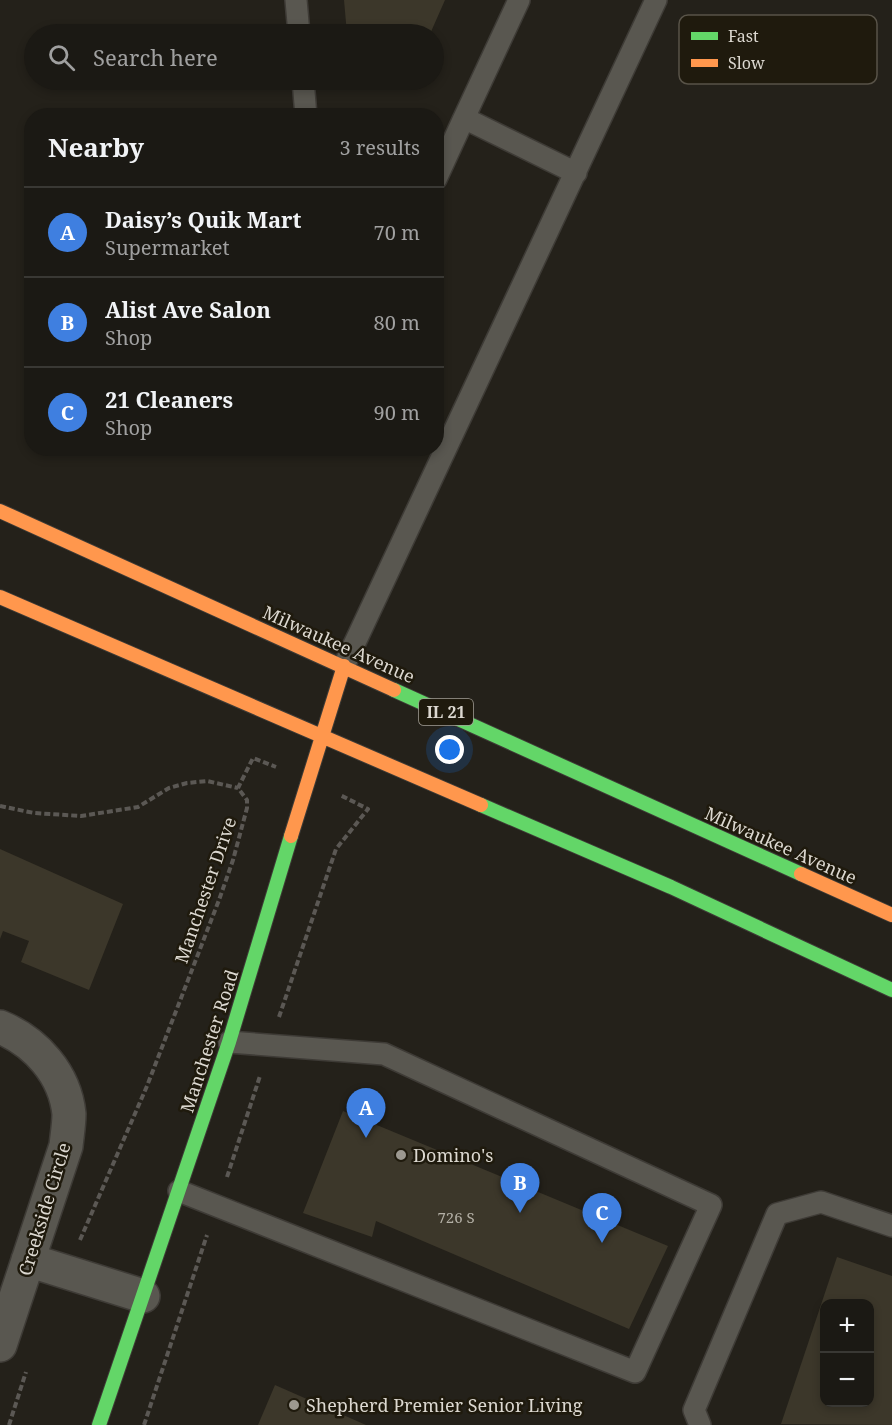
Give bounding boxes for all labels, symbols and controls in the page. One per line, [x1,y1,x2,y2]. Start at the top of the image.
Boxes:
legend [679,15,877,84]
search box [24,24,444,90]
text: Fast [728,25,759,47]
icon: search [45,41,78,74]
text: Search here [93,42,218,72]
text: Slow [728,52,765,74]
text: Nearby [48,129,144,165]
text: 3 results [340,134,420,161]
text: Daisy’s Quik Mart [105,204,302,234]
text: A [60,219,75,246]
text: 70 m [374,219,420,246]
text: Supermarket [105,234,230,261]
text: Alist Ave Salon [105,294,271,324]
text: B [61,309,74,336]
text: 80 m [374,309,420,336]
text: Shop [105,324,152,351]
text: 21 Cleaners [105,384,233,414]
text: C [61,399,74,426]
text: 90 m [374,399,420,426]
text: Shop [105,414,152,441]
street label: Milwaukee Avenue [259,600,419,688]
road number: IL 21 [419,699,473,725]
your location [435,735,464,764]
street label: Milwaukee Avenue [701,801,861,889]
street label: Manchester Drive [169,814,241,966]
street label: Manchester Road [175,966,243,1116]
pin: A [346,1088,386,1138]
street label: Creekside Circle [12,1140,76,1278]
place label: Domino's [413,1143,493,1167]
marker: Domino's [394,1148,408,1162]
pin: B [500,1164,540,1213]
pin: C [582,1194,622,1243]
house number: 726 S [437,1207,475,1227]
map controls [820,1299,874,1407]
button: + [820,1299,874,1353]
button: − [820,1353,874,1407]
place label: Shepherd Premier Senior Living [306,1393,583,1417]
marker: Shepherd Premier Senior Living [287,1398,301,1412]

